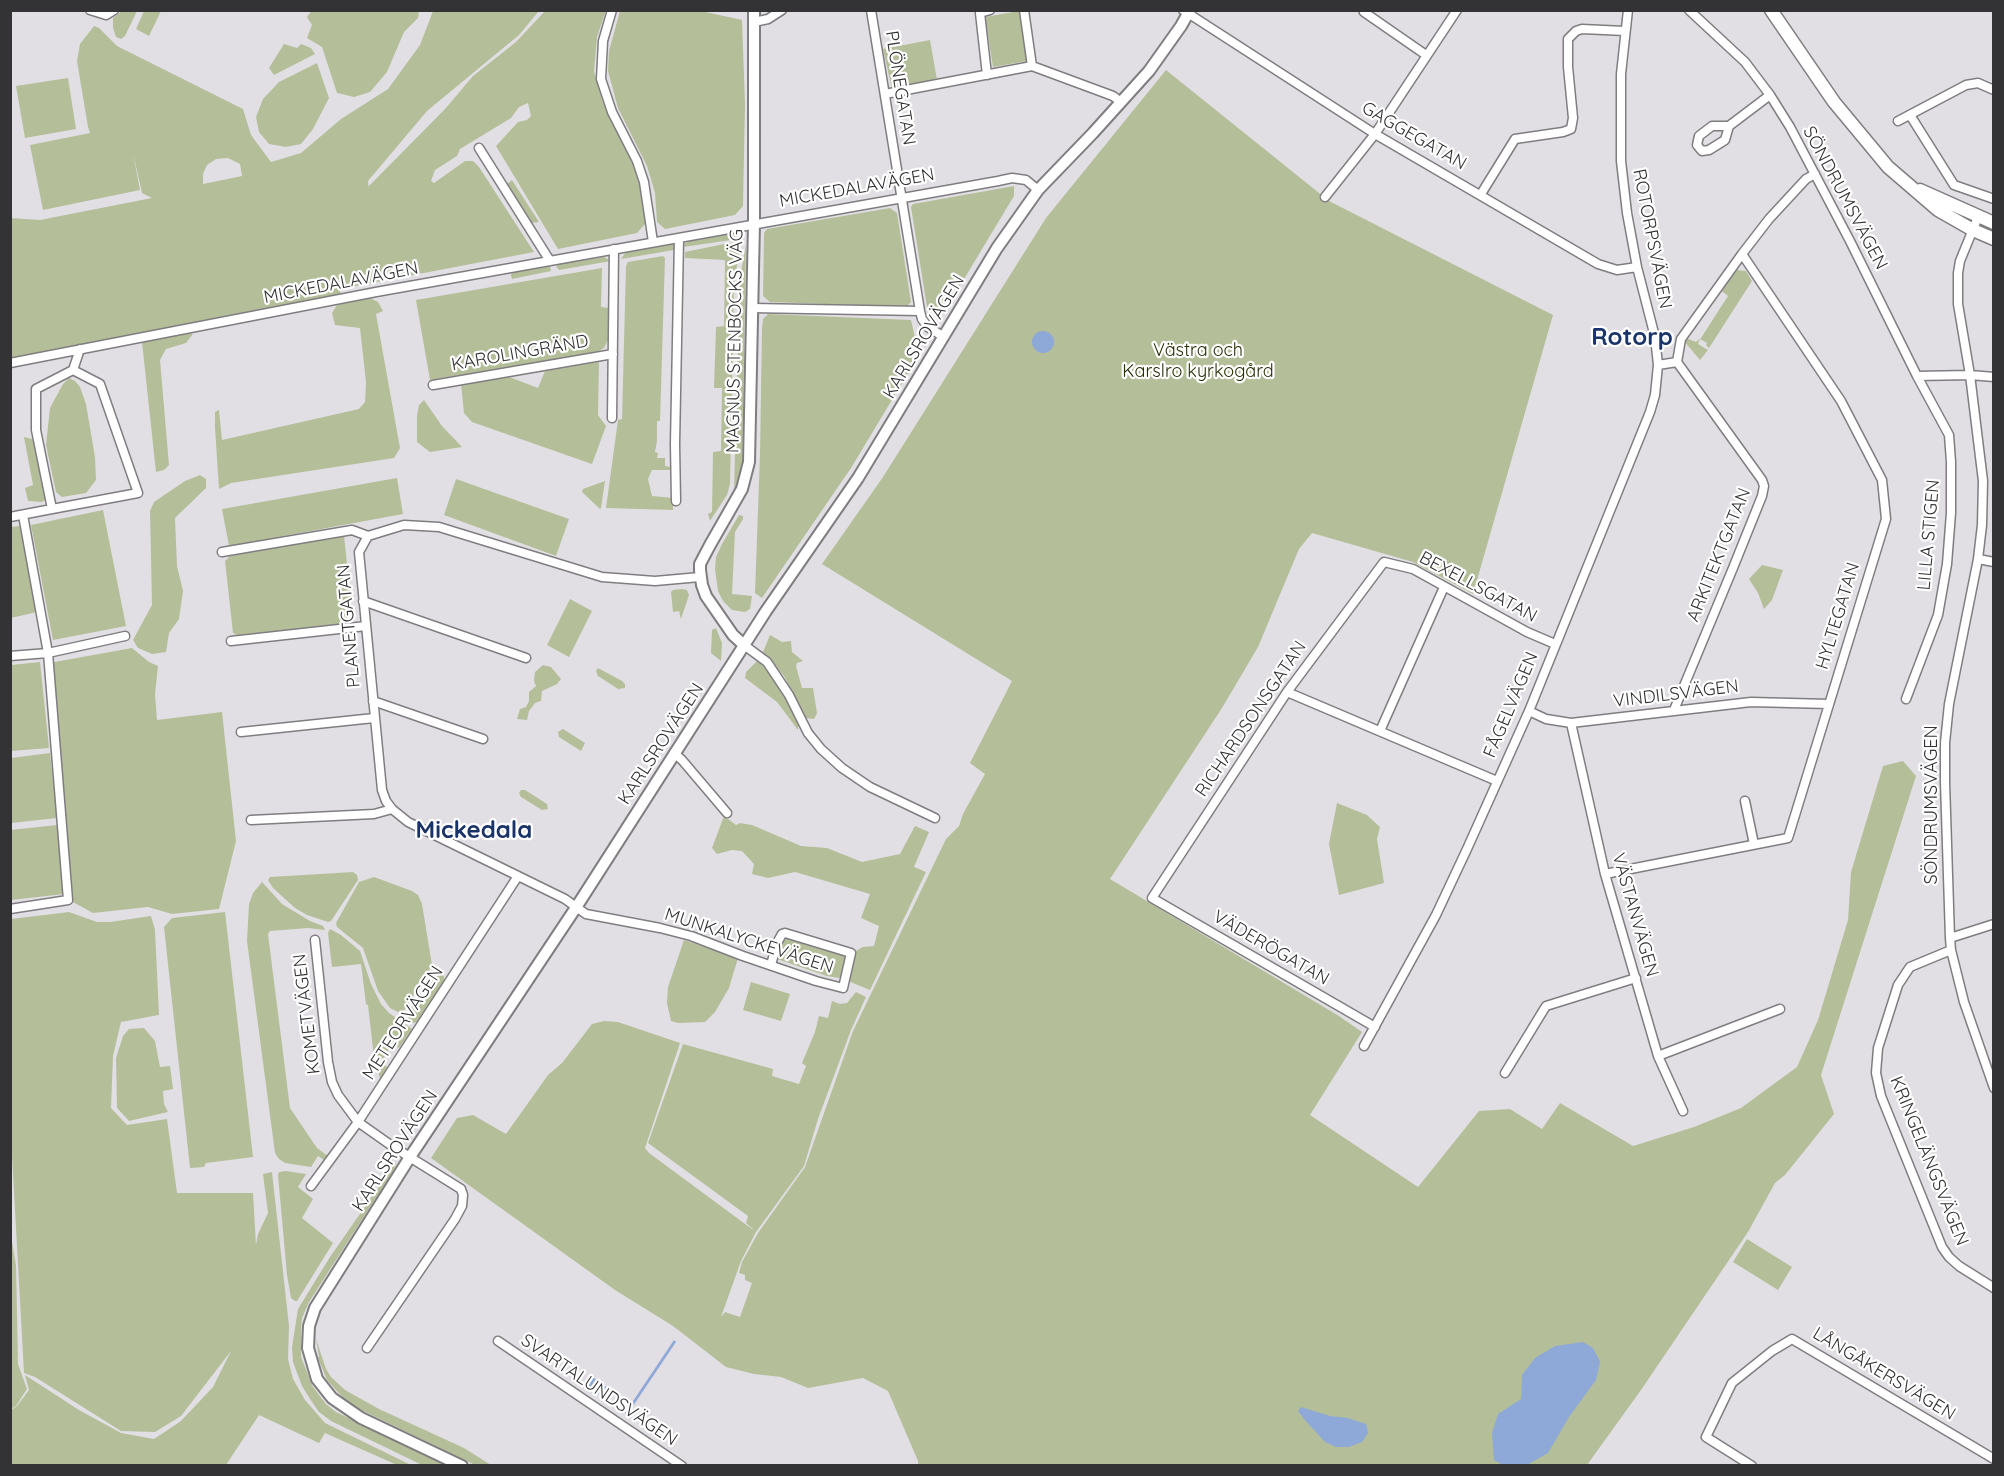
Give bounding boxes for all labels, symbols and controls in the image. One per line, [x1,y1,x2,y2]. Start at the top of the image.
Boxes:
street label: PLÖNEGATAN [880,29,920,147]
street label: GAGGEGATAN [1358,97,1470,175]
street label: SÖNDRUMSVÄGEN [1798,123,1892,273]
street label: MICKEDALAVÄGEN [778,164,936,212]
street label: ROTORPSVÄGEN [1628,167,1676,311]
street label: MAGNUS STENBOCKS VÄG [722,229,748,453]
street label: MICKEDALAVÄGEN [262,257,420,309]
street label: KARLSROVÄGEN [879,271,969,403]
district label: Rotorp [1591,324,1673,352]
street label: KAROLINGRÄND [450,330,590,376]
park label: Västra och Karslro kyrkogård [1122,340,1274,382]
street label: LILLA STIGEN [1913,479,1945,591]
street label: ARKITEKTGATAN [1682,485,1756,625]
street label: BEXELLSGATAN [1415,547,1541,627]
street label: HYLTEGATAN [1812,560,1864,672]
street label: PLANETGATAN [333,563,365,689]
street label: RICHARDSONSGATAN [1191,637,1311,801]
street label: FÅGELVÄGEN [1479,649,1543,761]
street label: VINDILSVÄGEN [1612,676,1740,712]
street label: KARLSROVÄGEN [614,679,708,809]
street label: SÖNDRUMSVÄGEN [1921,725,1943,885]
district label: Mickedala [416,817,532,845]
street label: VÄSTANVÄGEN [1607,851,1663,979]
street label: MUNKALYCKEVÄGEN [662,903,836,979]
street label: VÄDERÖGATAN [1209,906,1333,990]
street label: KOMETVÄGEN [289,953,325,1075]
street label: METEORVÄGEN [358,962,448,1084]
street label: KRINGELÄNGSVÄGEN [1885,1073,1973,1249]
street label: KARLSROVÄGEN [348,1086,442,1216]
street label: LÅNGÅKERSVÄGEN [1809,1323,1959,1425]
street label: SVARTALUNDSVÄGEN [517,1330,681,1450]

